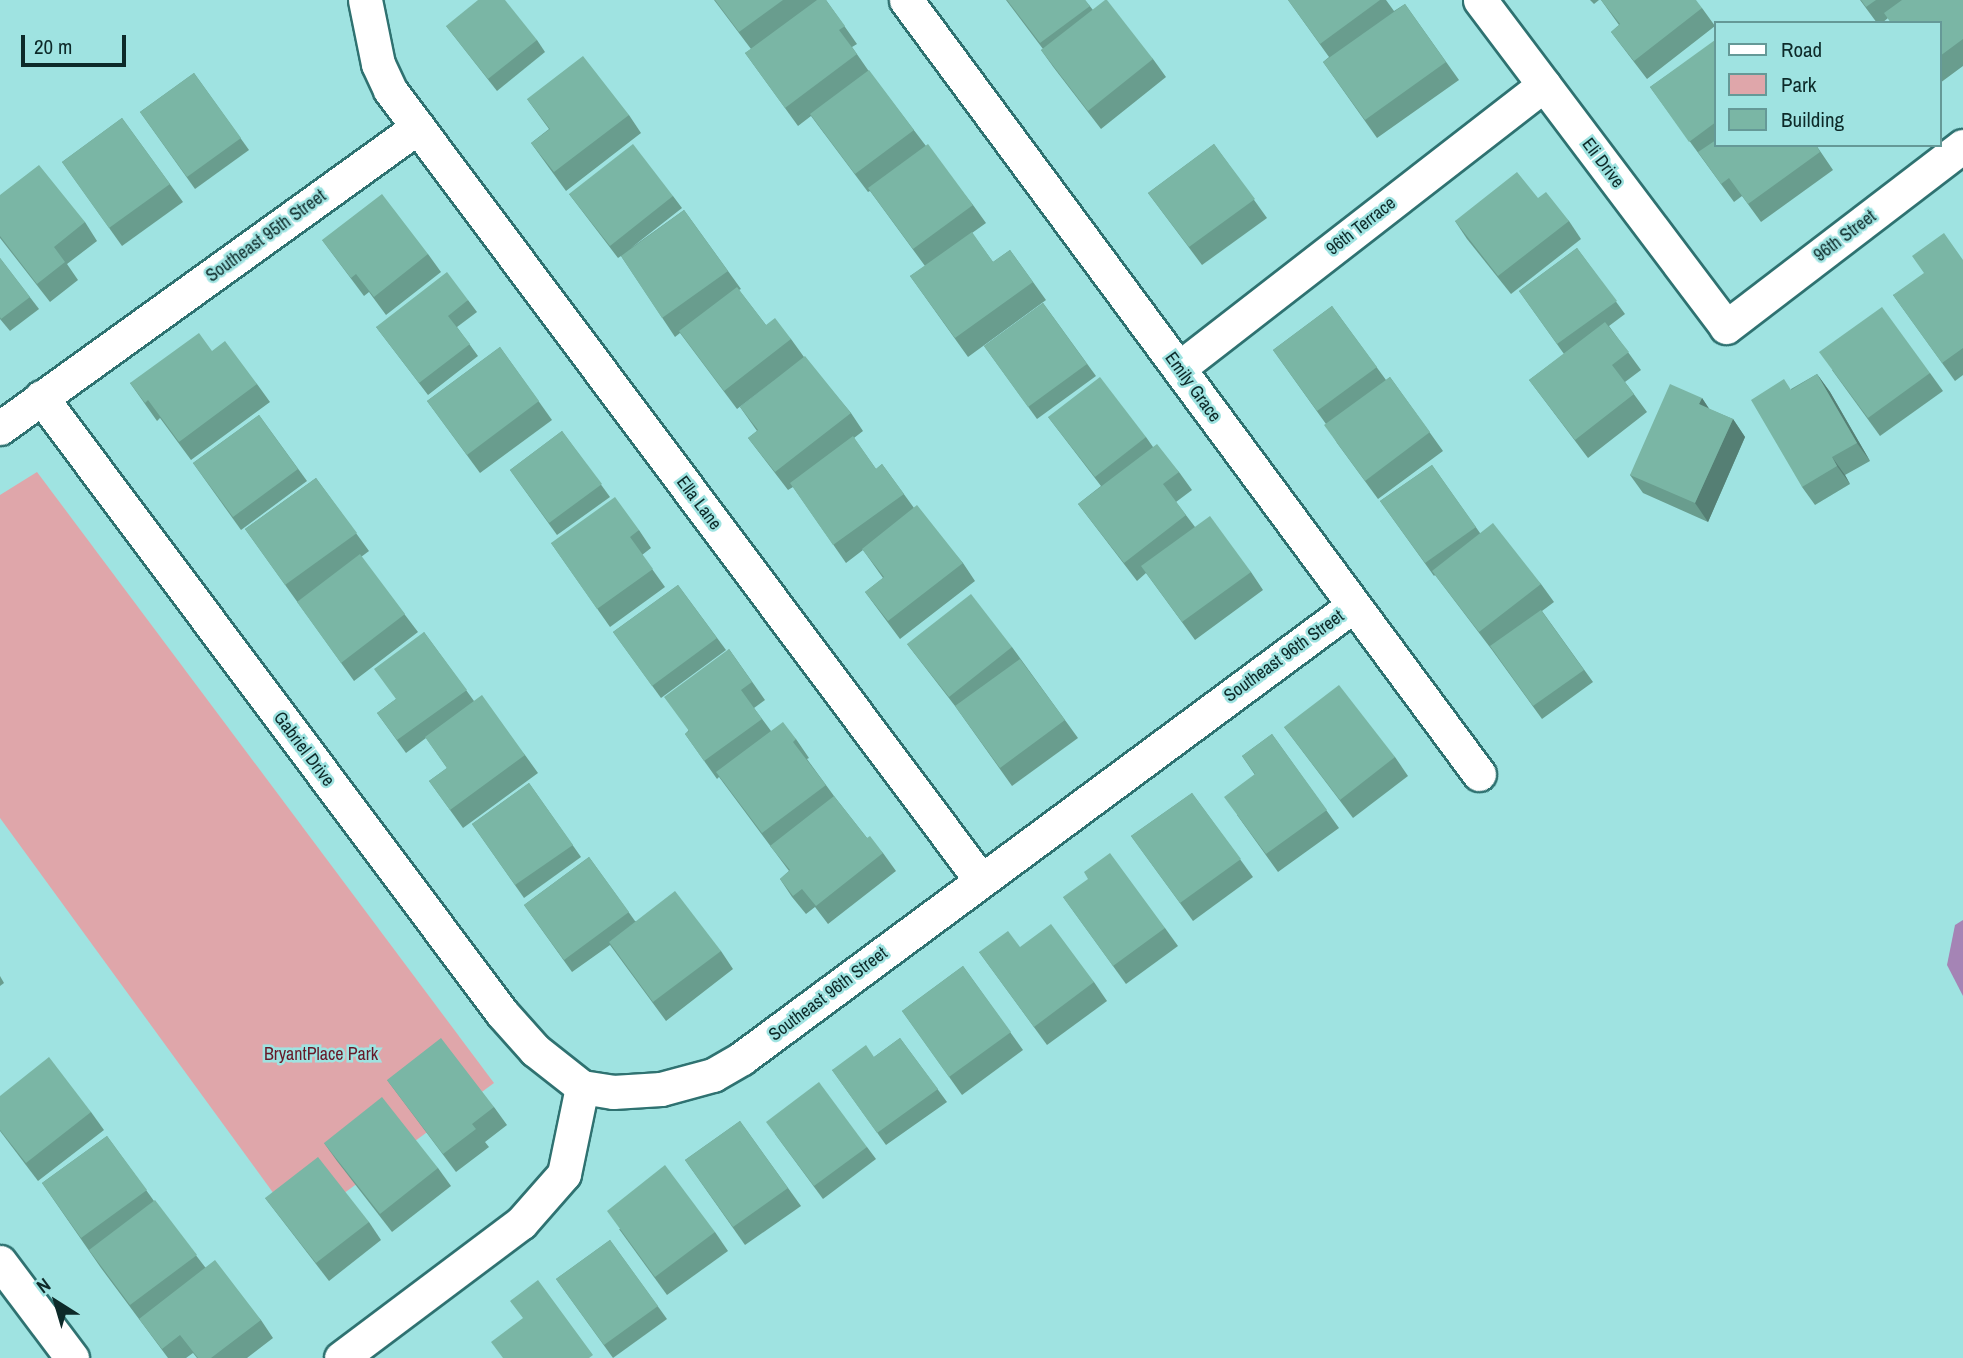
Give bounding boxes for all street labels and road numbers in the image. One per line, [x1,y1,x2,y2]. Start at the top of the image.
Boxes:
street label: Eli Drive [1577,134,1629,192]
street label: Southeast 95th Street [202,185,330,287]
street label: 96th Terrace [1322,192,1400,260]
street label: 96th Street [1810,206,1880,266]
street label: Emily Grace [1160,348,1226,426]
street label: Ella Lane [672,472,726,534]
street label: Southeast 96th Street [1220,605,1348,707]
street label: Gabriel Drive [269,707,339,791]
street label: Southeast 96th Street [764,942,892,1046]

